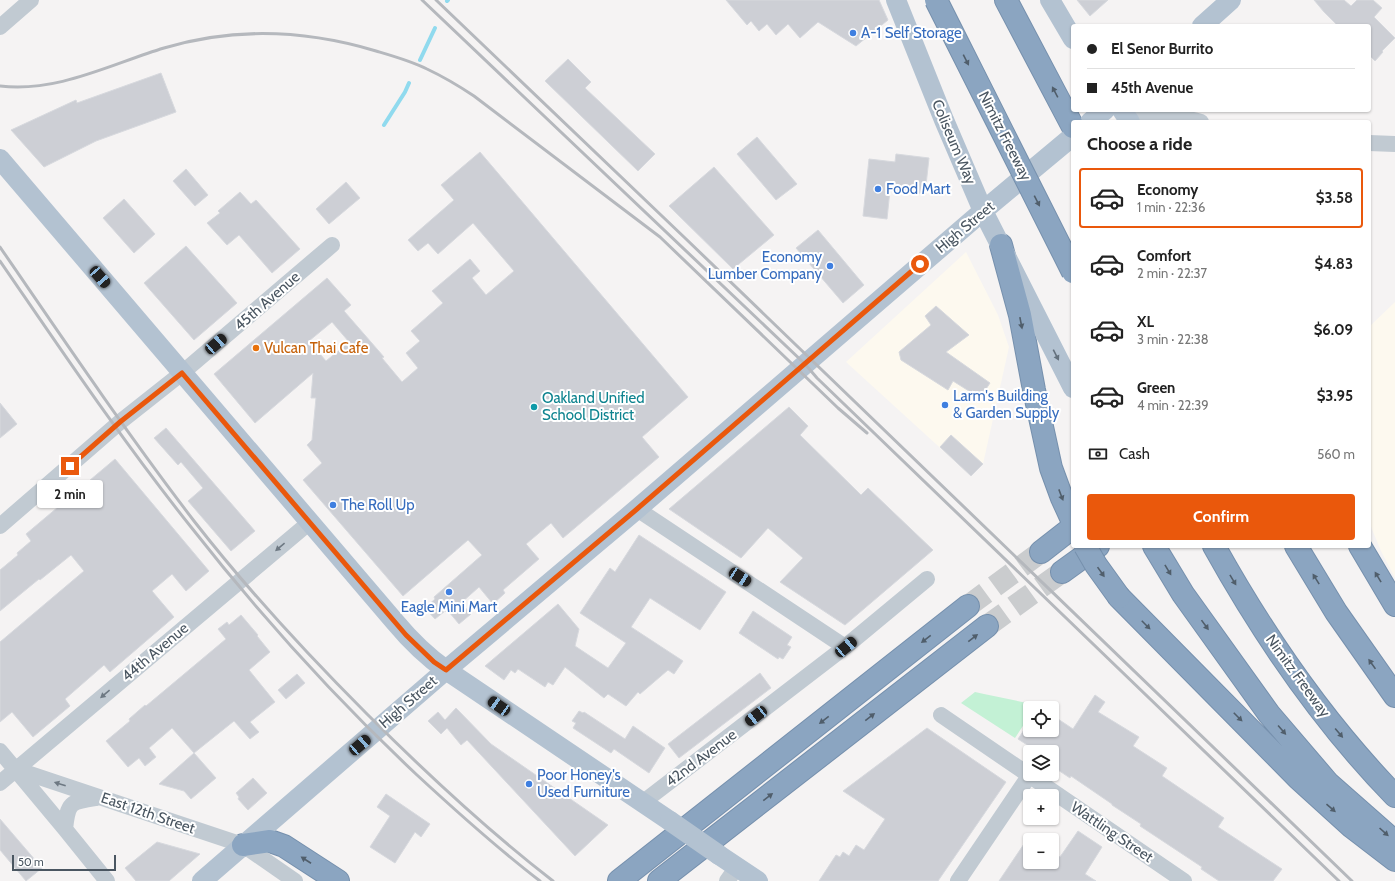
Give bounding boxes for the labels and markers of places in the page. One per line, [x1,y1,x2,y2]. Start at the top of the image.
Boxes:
place label: A-1 Self Storage [861,24,962,42]
marker: A-1 Self Storage [848,28,858,38]
place label: Food Mart [886,180,950,198]
marker: Food Mart [873,184,883,194]
place label: Economy Lumber Company [708,248,822,283]
marker: Economy Lumber Company [825,261,835,271]
place label: Vulcan Thai Cafe [264,339,369,357]
marker: Vulcan Thai Cafe [251,343,261,353]
place label: Larm's Building & Garden Supply [953,387,1060,422]
place label: Oakland Unified School District [542,389,645,424]
marker: Larm's Building & Garden Supply [940,400,950,410]
marker: Oakland Unified School District [529,402,539,412]
place label: The Roll Up [341,496,415,514]
marker: The Roll Up [328,500,338,510]
marker: Eagle Mini Mart [444,587,454,597]
place label: Eagle Mini Mart [401,598,497,616]
place label: Poor Honey's Used Furniture [537,766,630,801]
marker: Poor Honey's Used Furniture [524,779,534,789]

